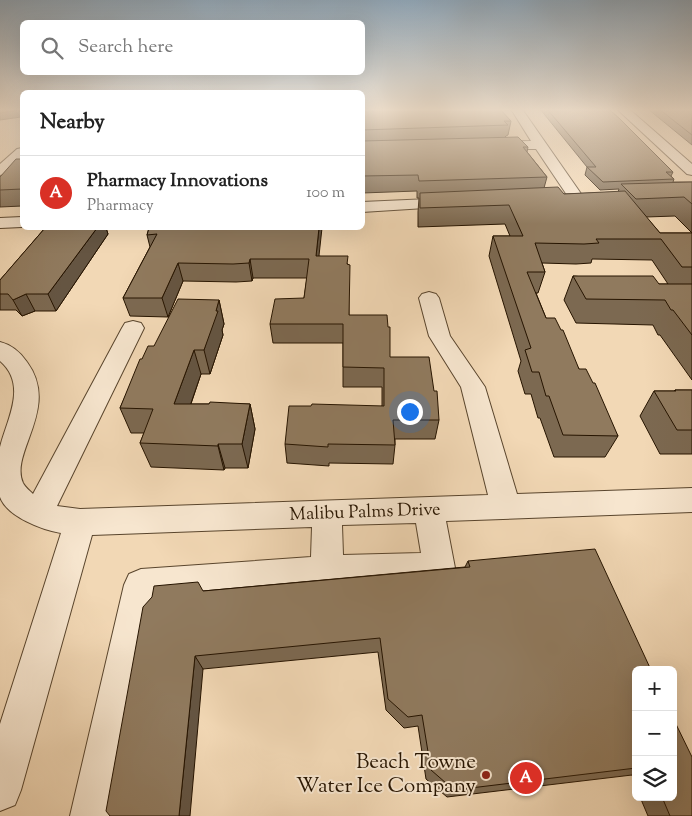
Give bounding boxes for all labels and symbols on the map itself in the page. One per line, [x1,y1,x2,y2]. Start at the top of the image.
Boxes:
your location [397,399,423,425]
street label: Malibu Palms Drive [289,497,441,529]
place label: Beach Towne Water Ice Company [296,748,477,802]
pin: A [510,759,542,797]
marker: Beach Towne Water Ice Company [480,769,492,781]

